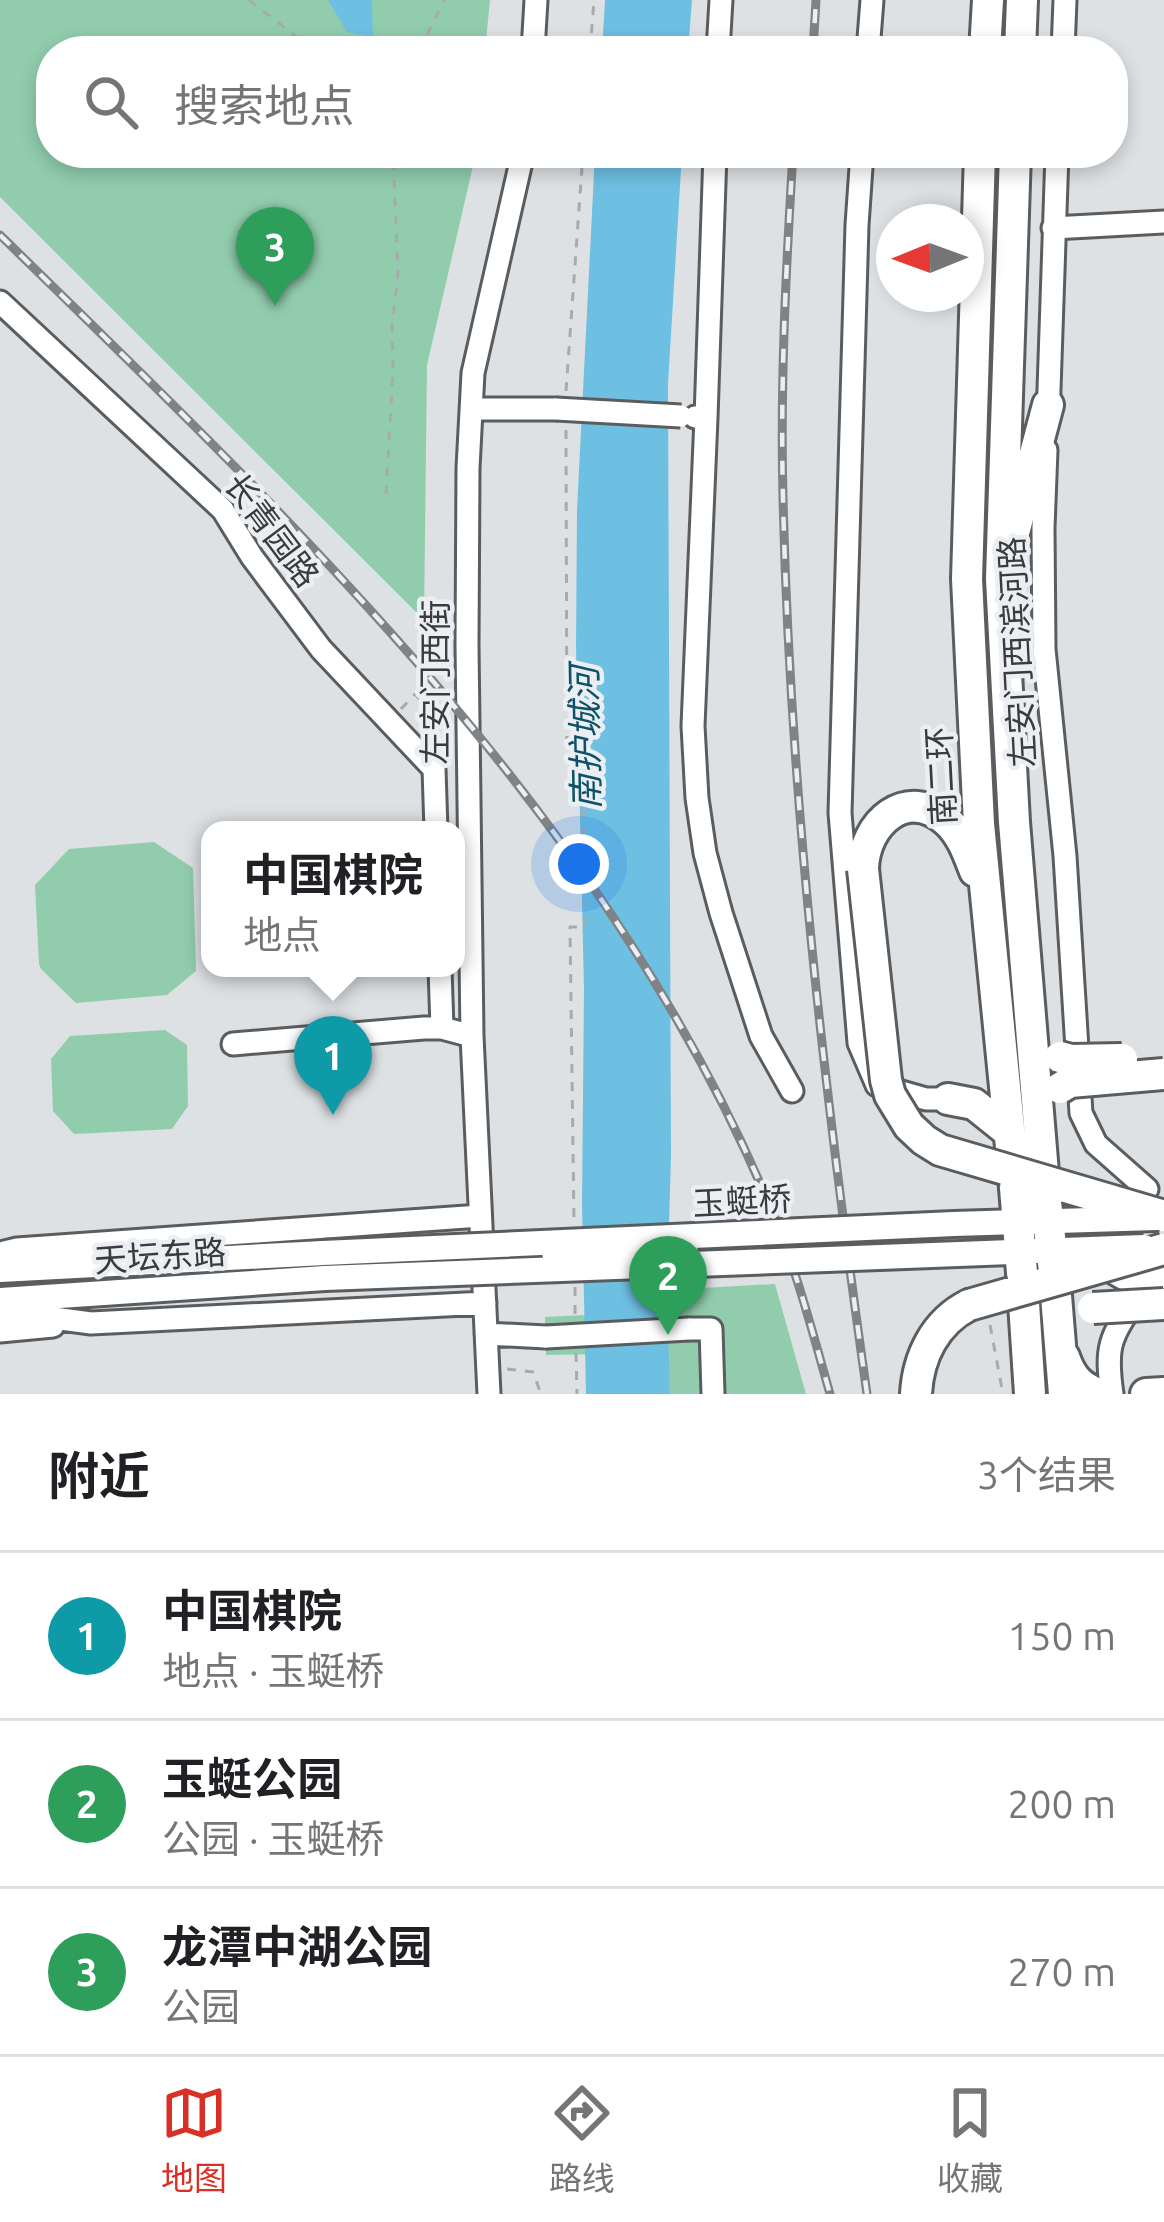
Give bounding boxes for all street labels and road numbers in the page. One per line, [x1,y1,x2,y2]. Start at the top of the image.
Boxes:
street label: 长青园路 [218,466,327,594]
street label: 左安门西滨河路 [992,536,1041,768]
street label: 左安门西街 [416,600,453,765]
street label: 南二环 [919,726,962,826]
street label: 玉蜓桥 [692,1179,792,1222]
street label: 天坛东路 [93,1232,227,1279]

